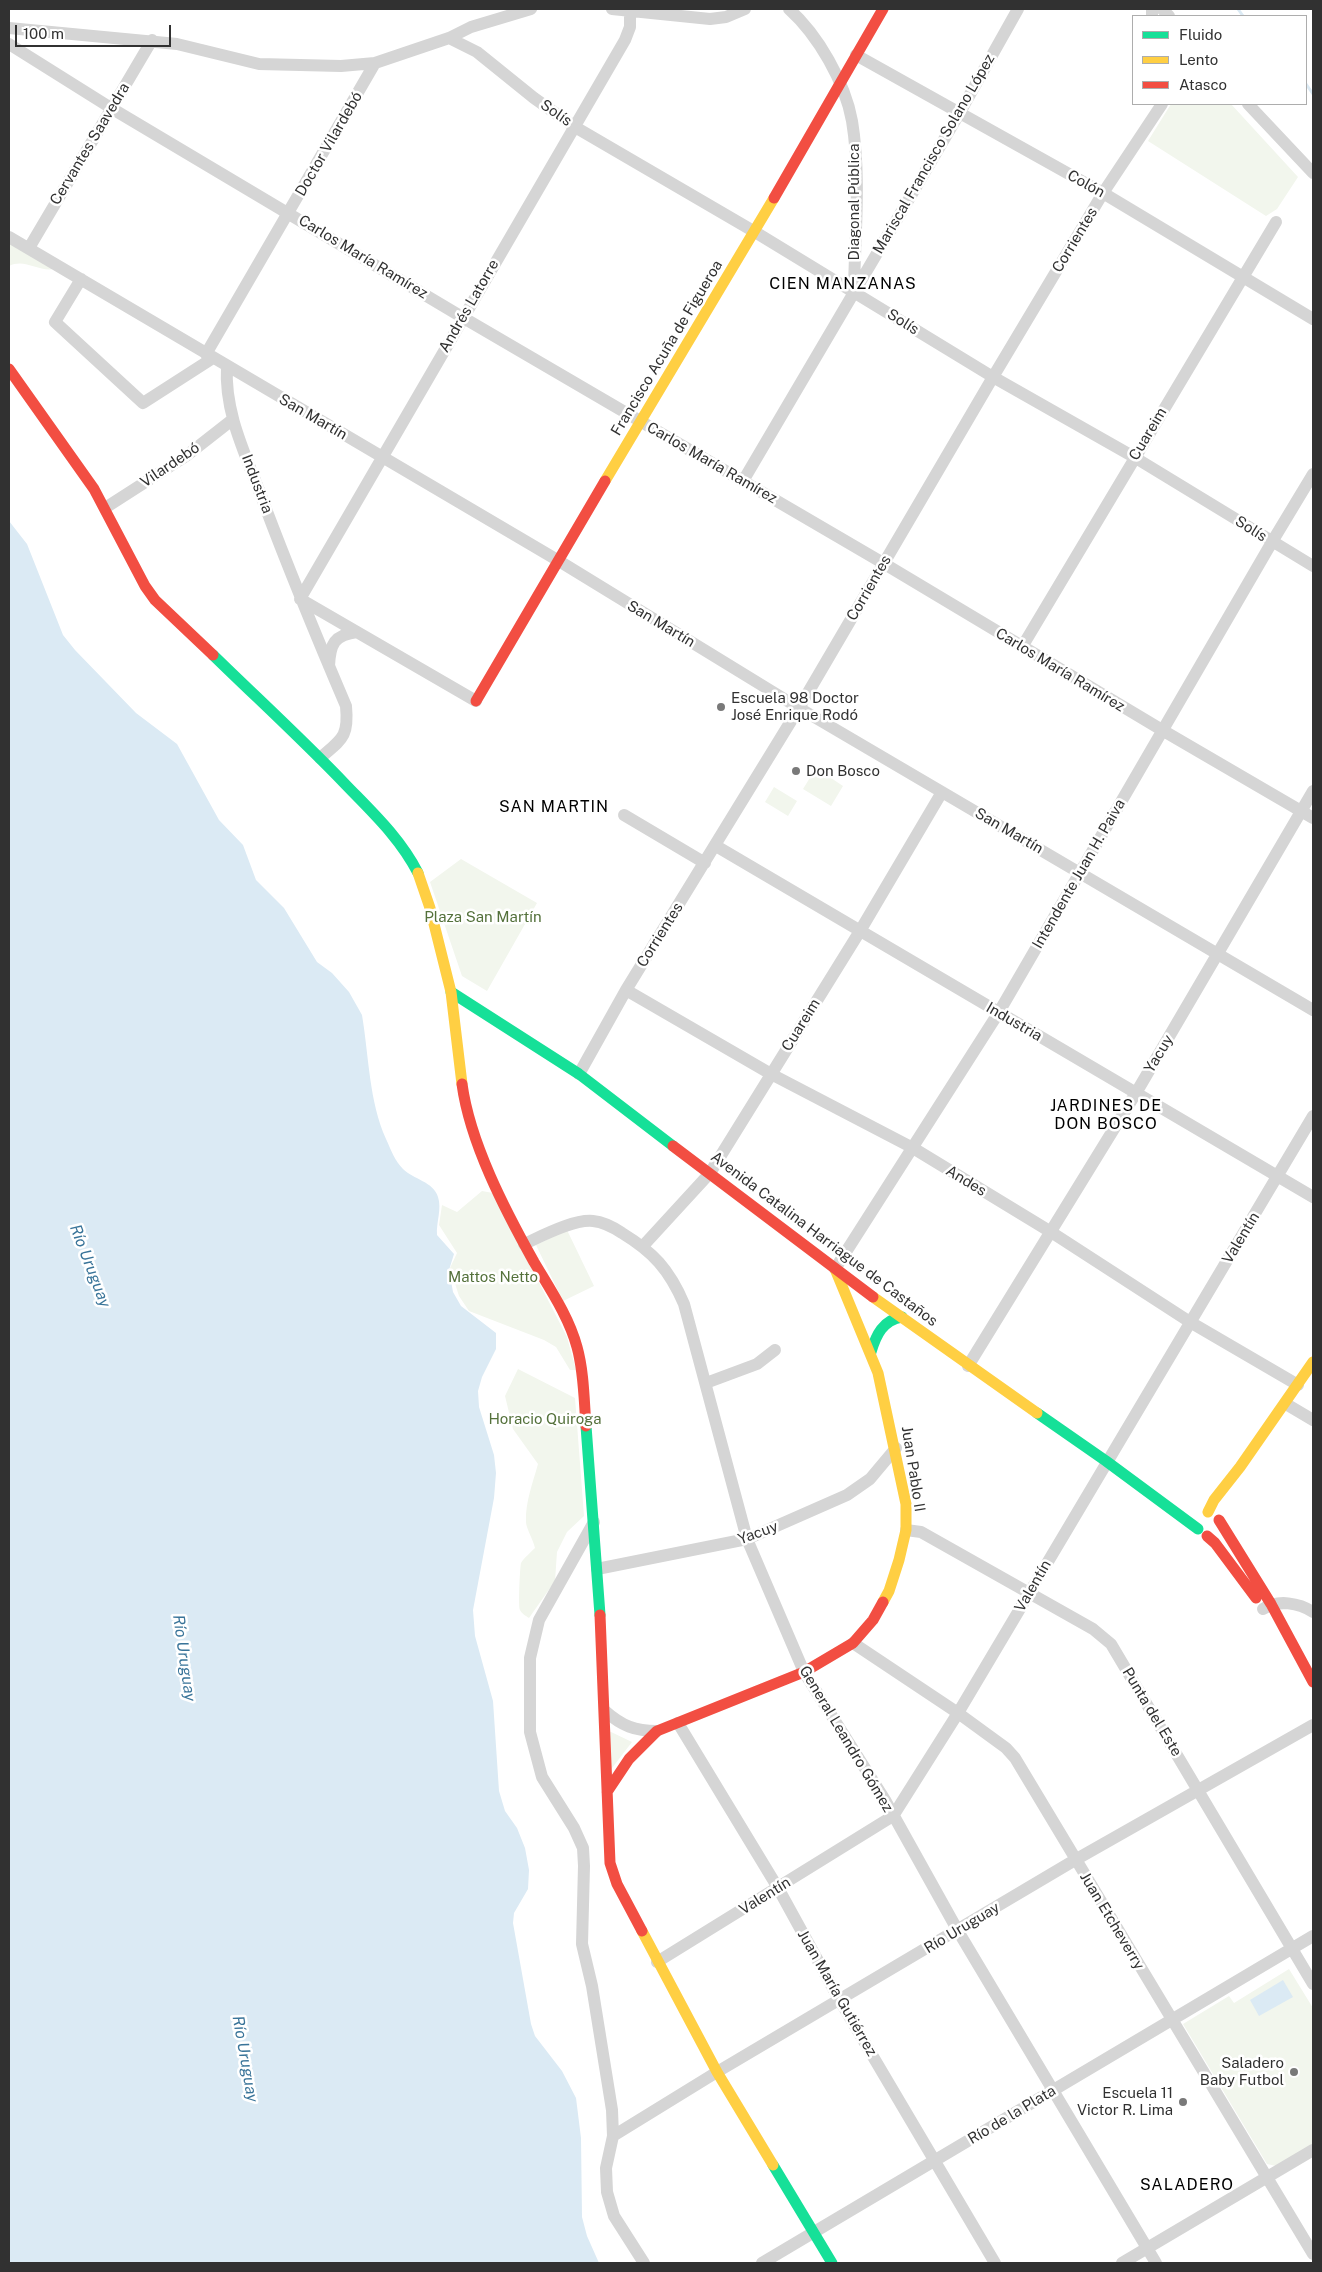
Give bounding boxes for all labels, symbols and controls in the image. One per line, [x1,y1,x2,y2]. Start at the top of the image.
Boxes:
scale bar [18,15,174,47]
legend [1132,15,1307,105]
text: 100 m [23,25,64,42]
text: Fluido [1179,26,1222,43]
street label: Mariscal Francisco Solano López [869,51,999,257]
text: Lento [1179,51,1218,68]
text: Atasco [1179,76,1227,93]
street label: Cervantes Saavedra [46,80,134,208]
street label: Doctor Vilardebó [292,89,366,199]
street label: Solís [537,96,575,130]
street label: Diagonal Pública [845,144,863,260]
street label: Colón [1064,166,1108,202]
street label: Corrientes [1049,204,1101,276]
street label: Carlos María Ramírez [295,211,431,303]
street label: Andrés Latorre [435,256,503,356]
street label: Francisco Acuña de Figueroa [607,257,727,439]
district label: CIEN MANZANAS [768,274,918,294]
street label: Solís [884,305,922,339]
street label: San Martín [276,390,350,444]
street label: Cuareim [1125,404,1171,464]
street label: Carlos María Ramírez [644,418,780,508]
street label: Vilardebó [137,439,203,491]
street label: Industria [238,452,276,516]
street label: Solís [1232,512,1270,546]
street label: Corrientes [843,552,895,624]
street label: San Martín [624,597,698,651]
street label: Carlos María Ramírez [992,624,1128,716]
place label: Escuela 98 Doctor José Enrique Rodó [731,689,859,724]
marker: Escuela 98 Doctor José Enrique Rodó [715,701,727,713]
place label: Don Bosco [806,762,880,780]
marker: Don Bosco [790,765,802,777]
street label: Intendente Juan H. Paiva [1029,796,1129,952]
district label: SAN MARTIN [498,797,610,817]
street label: San Martín [972,804,1046,858]
street label: Corrientes [633,899,687,971]
park label: Plaza San Martín [424,908,542,926]
street label: Cuareim [778,995,824,1055]
street label: Industria [983,999,1045,1045]
street label: Yacuy [1141,1032,1177,1076]
district label: JARDINES DE DON BOSCO [1049,1096,1163,1134]
street label: Avenida Catalina Harriague de Castaños [707,1148,941,1330]
street label: Andes [942,1162,990,1200]
street label: Valentín [1219,1209,1263,1267]
water label: Río Uruguay [65,1222,115,1310]
park label: Mattos Netto [448,1268,538,1286]
park label: Horacio Quiroga [488,1410,602,1428]
street label: Juan Pablo II [897,1425,929,1513]
street label: Yacuy [736,1517,780,1549]
street label: Valentín [1011,1557,1055,1615]
water label: Río Uruguay [168,1613,200,1703]
street label: General Leandro Gómez [795,1663,897,1815]
street label: Punta del Este [1118,1664,1186,1760]
street label: Juan Etcheverry [1076,1869,1148,1973]
street label: Valentín [736,1873,794,1919]
street label: Río Uruguay [921,1898,1003,1958]
street label: Juan María Gutiérrez [793,1927,881,2059]
water label: Río Uruguay [228,2014,262,2104]
place label: Saladero Baby Futbol [1200,2054,1284,2089]
marker: Saladero Baby Futbol [1288,2066,1300,2078]
street label: Río de la Plata [965,2082,1059,2148]
place label: Escuela 11 Victor R. Lima [1077,2084,1173,2119]
marker: Escuela 11 Victor R. Lima [1177,2096,1189,2108]
district label: SALADERO [1139,2175,1235,2195]

